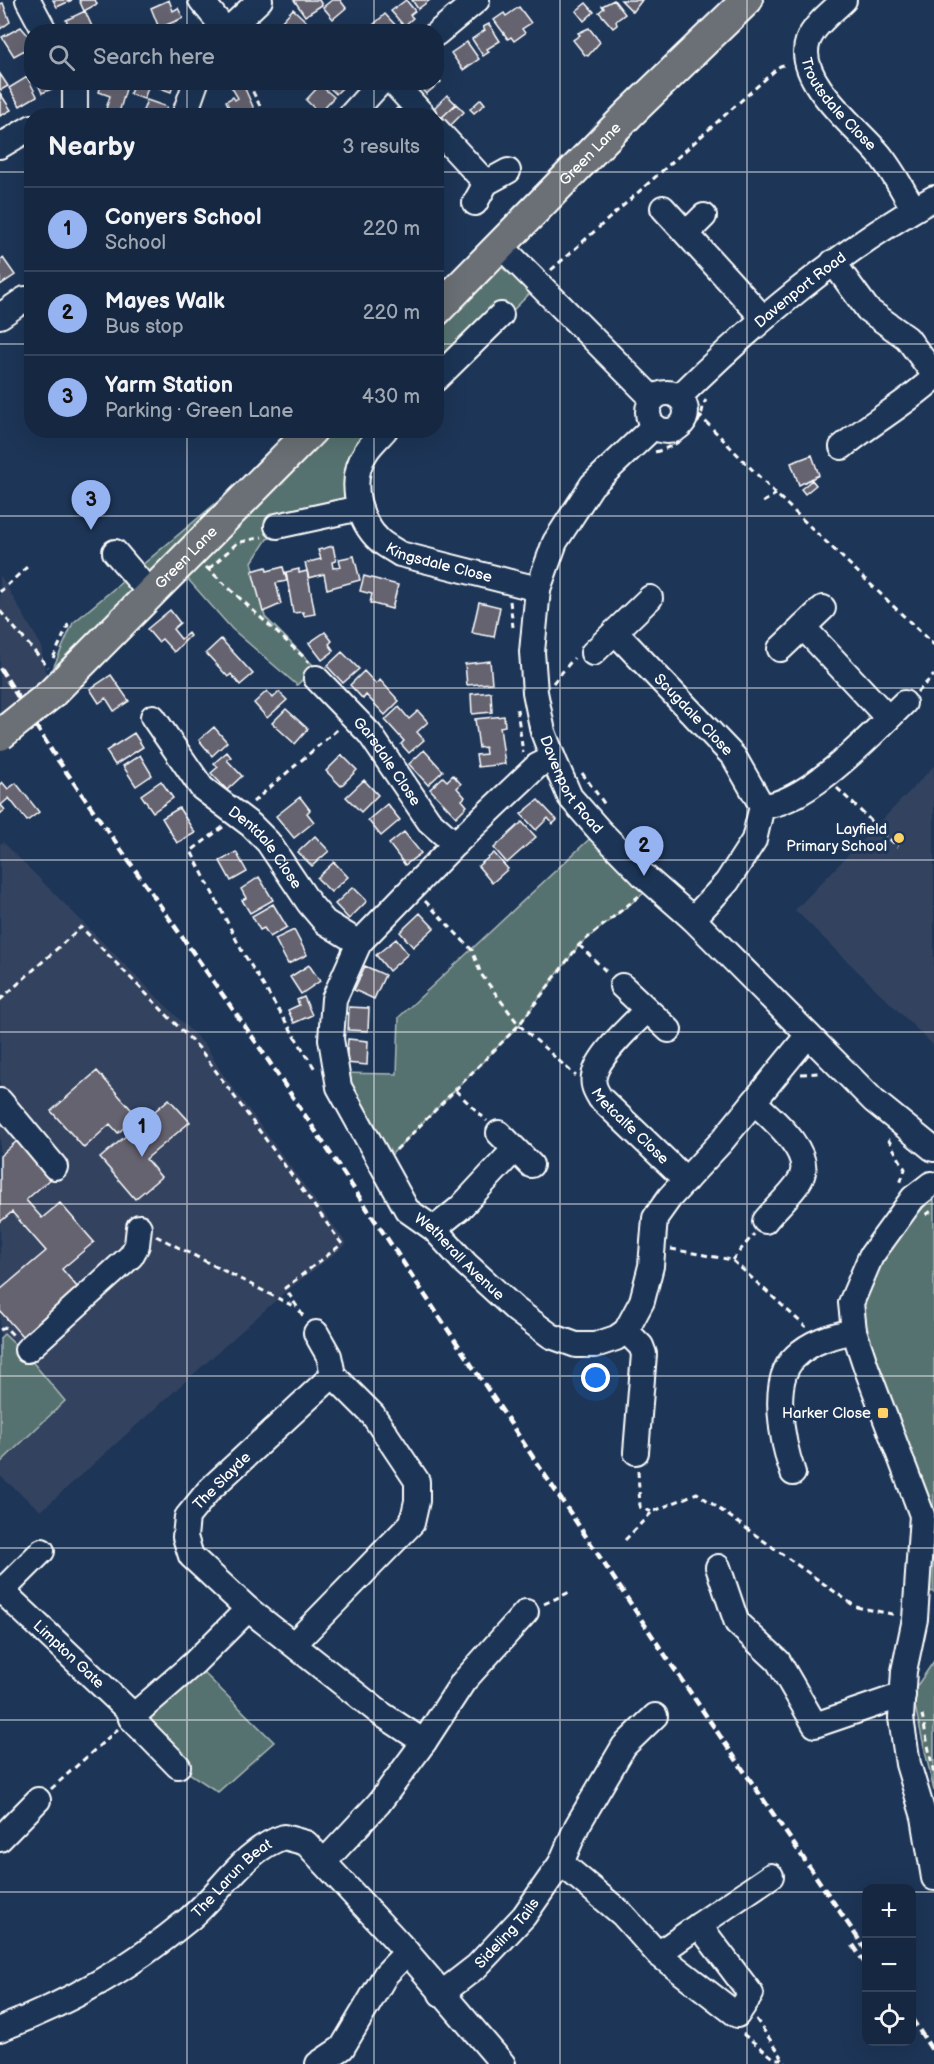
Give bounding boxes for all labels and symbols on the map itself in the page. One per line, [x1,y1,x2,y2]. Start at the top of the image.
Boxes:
street label: Troutsdale Close [797,56,881,155]
street label: Green Lane [555,118,625,189]
street label: Davenport Road [751,248,850,332]
pin: 3 [72,480,110,530]
street label: Green Lane [151,522,221,593]
street label: Kingsdale Close [382,538,494,587]
street label: Scugdale Close [650,670,737,760]
street label: Garsdale Close [349,713,425,809]
street label: Davenport Road [536,733,607,838]
street label: Dentdale Close [225,802,306,893]
place label: Layfield Primary School [786,820,887,856]
pin: 2 [624,826,664,876]
marker: Layfield Primary School [892,831,906,845]
street label: Metcalfe Close [587,1085,673,1168]
pin: 1 [122,1108,162,1157]
street label: Wetherall Avenue [411,1209,509,1304]
your location [581,1363,610,1392]
place label: Harker Close [782,1404,871,1423]
marker: Harker Close [876,1406,890,1420]
street label: The Slayde [189,1448,255,1514]
street label: Limpton Gate [29,1616,109,1692]
street label: The Larun Beat [188,1834,275,1922]
street label: Sideling Tails [470,1894,543,1972]

